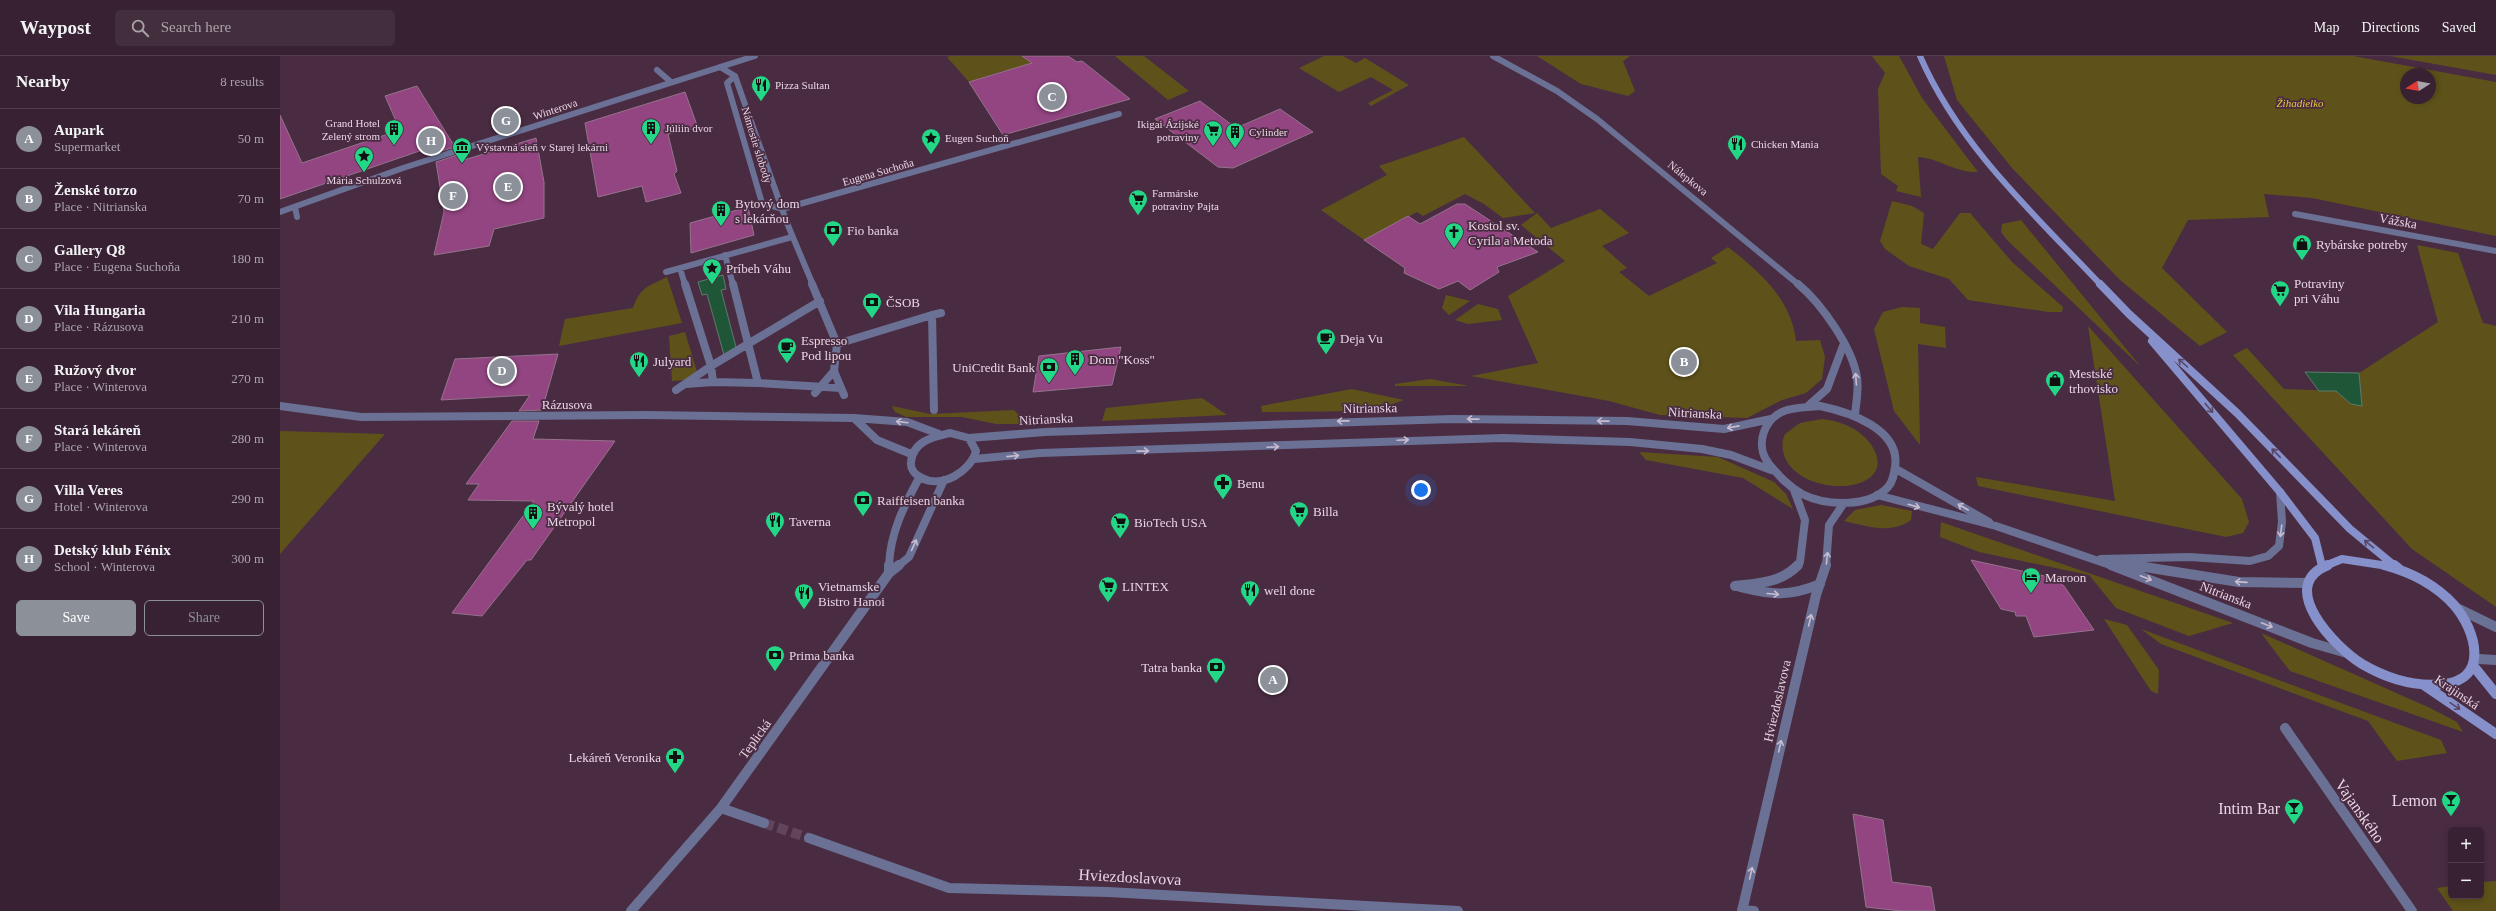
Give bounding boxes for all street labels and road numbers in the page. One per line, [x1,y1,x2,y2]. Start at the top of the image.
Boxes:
street label: Winterova [531,96,579,122]
street label: Námestie slobody [740,105,774,185]
street label: Eugena Suchoňa [841,156,915,188]
street label: Nálepkova [1666,158,1710,198]
street label: Vážska [2378,210,2418,232]
street label: Rázusova [542,397,592,412]
street label: Nitrianska [1343,400,1397,416]
street label: Nitrianska [1668,404,1723,422]
street label: Nitrianska [1019,410,1074,428]
street label: Nitrianska [2198,578,2254,612]
street label: Hviezdoslavova [1760,658,1794,743]
street label: Krajinská [2432,672,2482,712]
street label: Teplická [736,716,774,761]
street label: Vajanského [2331,776,2388,847]
street label: Hviezdoslavova [1078,866,1182,888]

